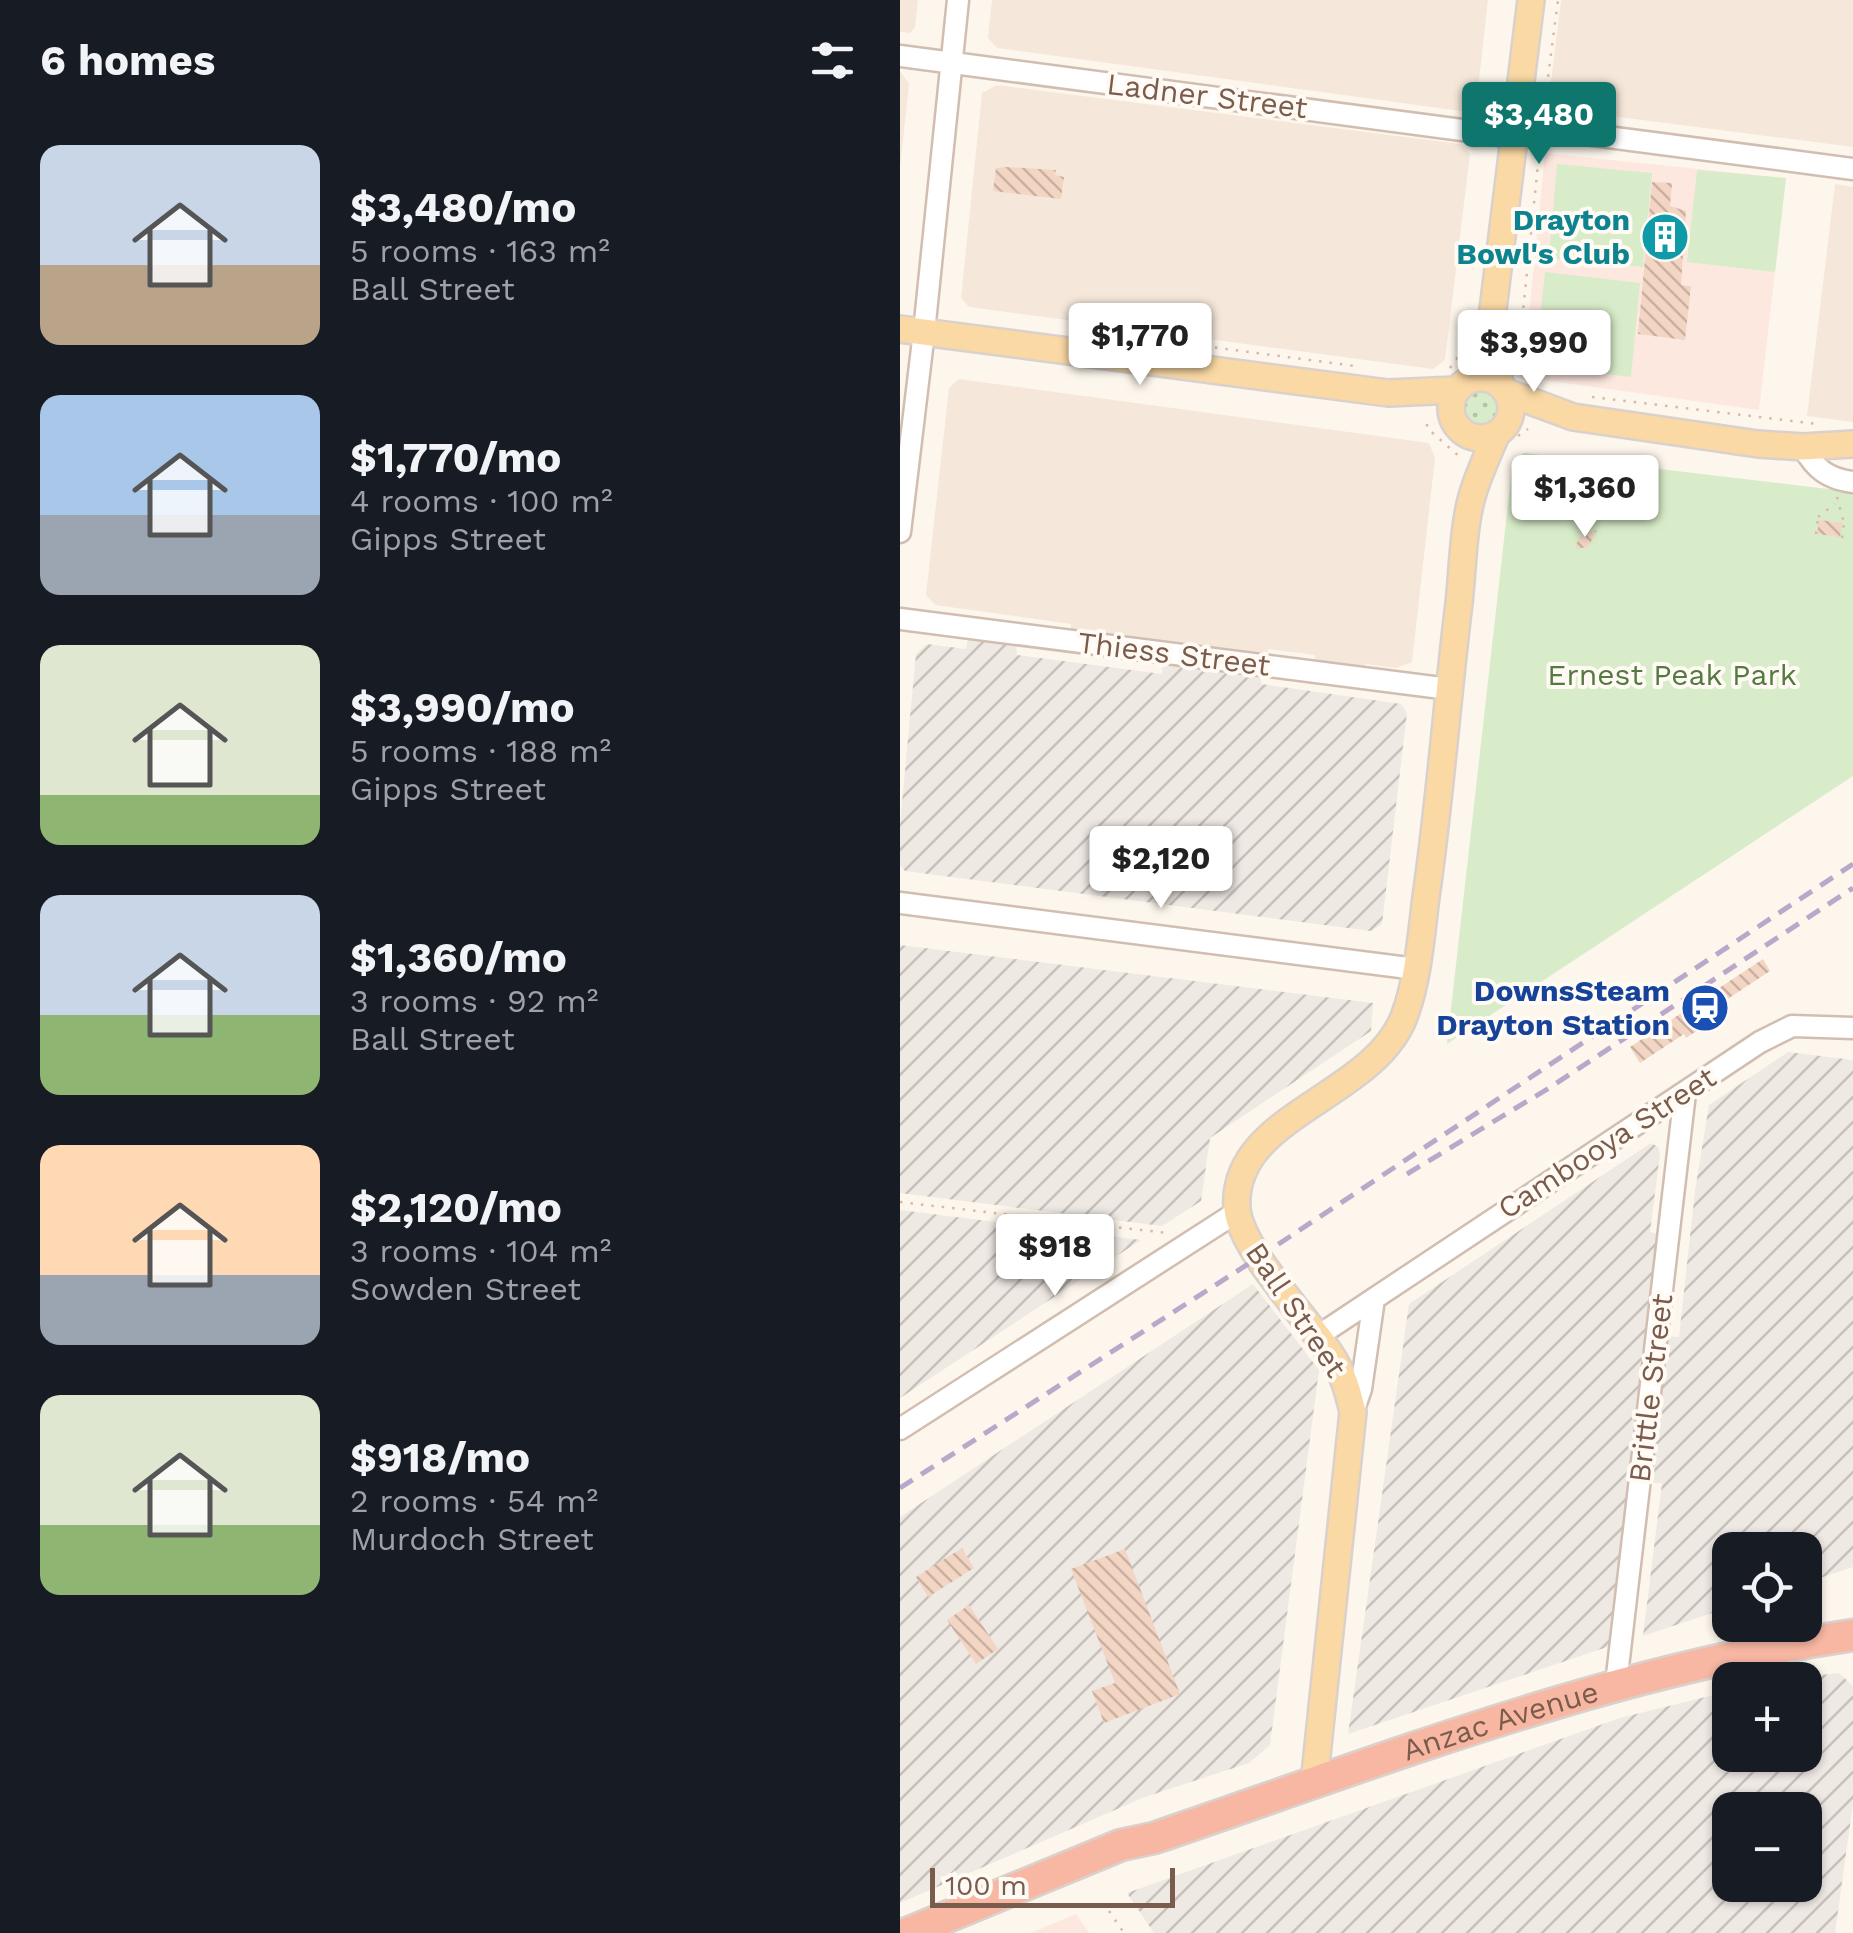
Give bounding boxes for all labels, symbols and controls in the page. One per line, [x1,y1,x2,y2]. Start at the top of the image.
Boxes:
icon: filters [805,33,860,88]
text: 6 homes [40,36,215,85]
street label: Ladner Street [1105,66,1310,125]
pin: $3,480 [1458,82,1620,167]
text: $3,480 [1484,95,1594,133]
text: $3,480/mo [350,183,576,232]
icon: home [120,185,240,305]
place label: Drayton Bowl's Club [1456,202,1630,271]
building icon: Drayton Bowl's Club [1639,211,1691,263]
text: 5 rooms · 163 m² [350,232,610,270]
text: Ball Street [350,270,515,308]
pin: $1,770 [1059,303,1221,388]
pin: $3,990 [1453,310,1615,395]
text: $1,770 [1091,316,1189,354]
text: $3,990 [1480,323,1588,361]
text: $1,770/mo [350,433,561,482]
icon: home [120,435,240,555]
pin: $1,360 [1504,455,1666,540]
text: $1,360 [1534,468,1636,506]
text: 4 rooms · 100 m² [350,482,613,520]
text: Gipps Street [350,520,546,558]
street label: Thiess Street [1076,624,1273,683]
park label: Ernest Peak Park [1547,657,1797,692]
text: $3,990/mo [350,683,575,732]
icon: home [120,685,240,805]
text: 5 rooms · 188 m² [350,732,611,770]
text: Gipps Street [350,770,546,808]
pin: $2,120 [1080,826,1242,911]
text: $2,120 [1111,839,1211,877]
text: $1,360/mo [350,933,567,982]
icon: home [120,935,240,1055]
place label: DownsSteam Drayton Station [1436,973,1670,1042]
text: 3 rooms · 92 m² [350,982,598,1020]
station icon: DownsSteam Drayton Station [1679,982,1731,1034]
text: Ball Street [350,1020,515,1058]
street label: Cambooya Street [1491,1059,1722,1226]
text: $2,120/mo [350,1183,562,1232]
icon: home [120,1185,240,1305]
pin: $918 [996,1214,1114,1299]
text: $918 [1018,1227,1092,1265]
text: 3 rooms · 104 m² [350,1232,611,1270]
street label: Ball Street [1239,1236,1354,1384]
text: Sowden Street [350,1270,581,1308]
street label: Brittle Street [1622,1291,1680,1484]
text: $918/mo [350,1433,530,1482]
icon: home [120,1435,240,1555]
text: 2 rooms · 54 m² [350,1482,598,1520]
text: Murdoch Street [350,1520,594,1558]
map controls [1712,1532,1822,1902]
button: locate [1712,1532,1822,1642]
button: + [1712,1662,1822,1772]
street label: Anzac Avenue [1398,1673,1602,1768]
button: − [1712,1792,1822,1902]
scale bar [930,1863,1175,1908]
text: 100 m [945,1869,1027,1902]

